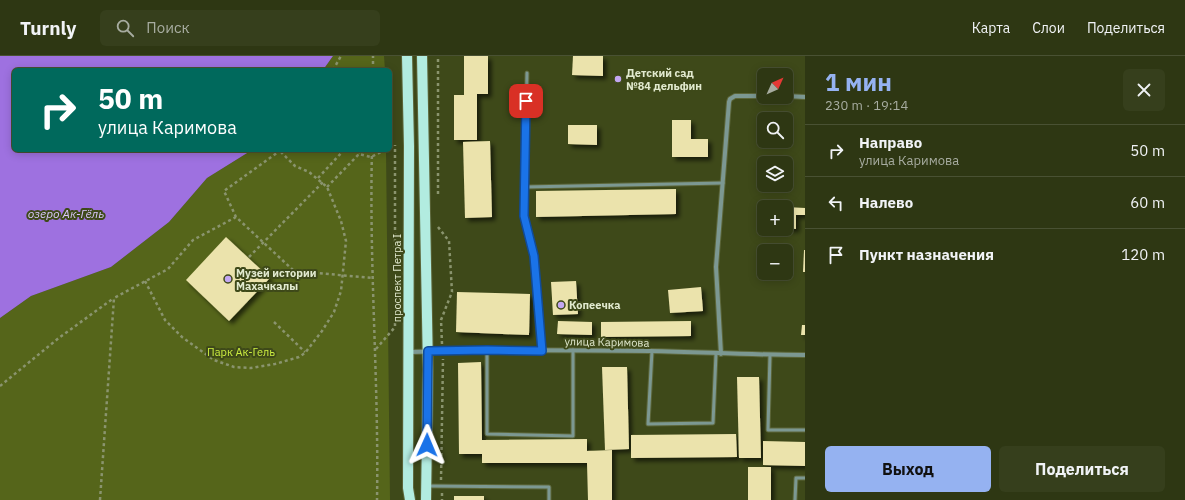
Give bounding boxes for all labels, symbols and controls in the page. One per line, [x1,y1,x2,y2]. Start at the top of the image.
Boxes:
search box [100,10,380,46]
text: Turnly [20,16,76,40]
icon: search [114,17,136,39]
text: Поиск [146,18,190,37]
text: Карта [972,19,1010,37]
text: Слои [1032,19,1065,37]
text: Поделиться [1087,19,1165,37]
place label: Детский сад №84 дельфин [626,66,702,93]
text: 1 мин [825,66,892,98]
north arrow [757,68,793,104]
map controls [757,68,793,280]
button: close [1123,69,1165,111]
marker: Детский сад №84 дельфин [613,74,623,84]
text: 50 m [98,80,163,117]
icon: right [32,84,84,136]
pin [509,84,543,118]
icon: arrive [515,90,537,112]
text: 230 m · 19:14 [825,97,908,114]
button: search [757,112,793,148]
text: улица Каримова [98,116,237,139]
text: Направо [859,133,922,152]
icon: right [825,140,847,162]
text: 50 m [1130,141,1165,160]
text: улица Каримова [859,152,959,169]
button: layers [757,156,793,192]
icon: left [825,192,847,214]
text: Налево [859,193,913,212]
text: 60 m [1130,193,1165,212]
button: + [757,200,793,236]
water label: озеро Ак-Гёль [28,206,104,221]
street label: проспект Петра I [390,234,404,322]
button: − [757,244,793,280]
icon: arrive [825,244,847,266]
text: Пункт назначения [859,245,994,264]
text: 120 m [1121,245,1165,264]
place label: Музей истории Махачкалы [236,266,316,293]
marker: Музей истории Махачкалы [223,274,233,284]
place label: Копеечка [569,298,620,312]
marker: Копеечка [556,300,566,310]
street label: улица Каримова [564,334,650,350]
park label: Парк Ак-Гель [207,345,275,359]
position arrow [406,424,448,466]
button: Выход [825,446,991,492]
button: Поделиться [999,446,1165,492]

